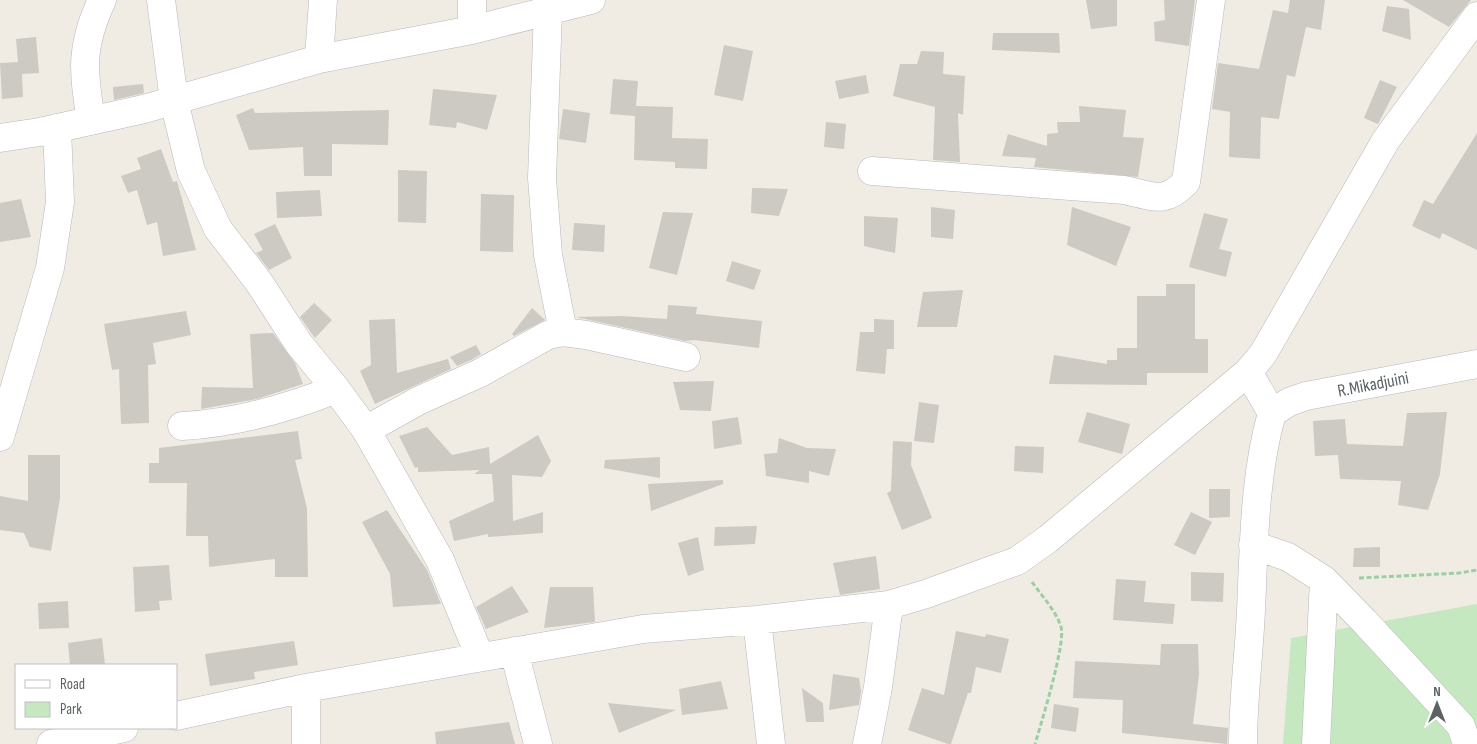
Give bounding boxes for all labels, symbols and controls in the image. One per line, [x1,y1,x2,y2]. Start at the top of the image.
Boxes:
street label: R.Mikadjuini [1336,367,1411,402]
legend [15,664,178,729]
text: Road [60,675,85,694]
north arrow [1412,679,1462,729]
text: N [1433,683,1441,700]
text: Park [60,700,82,719]

